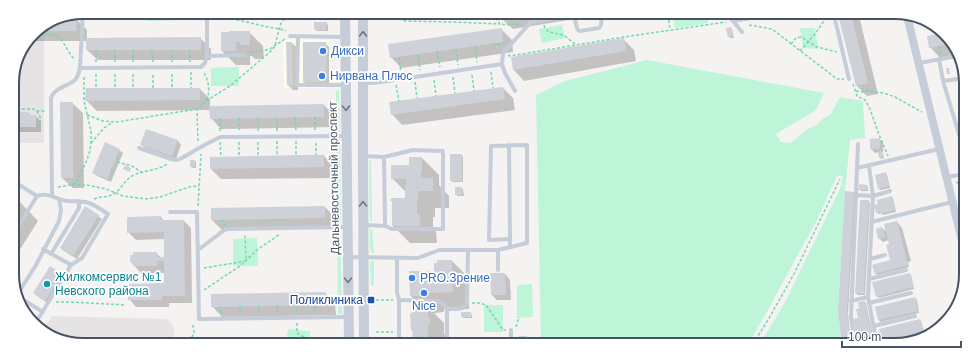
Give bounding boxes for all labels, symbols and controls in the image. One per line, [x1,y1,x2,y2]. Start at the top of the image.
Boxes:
one-way arrow [359,31,367,37]
place label: Дикси [331,44,364,58]
marker: Дикси [318,46,328,56]
place label: Нирвана Плюс [330,69,412,83]
marker: Нирвана Плюс [317,71,327,81]
street label: Дальневосточный проспект [326,101,342,255]
one-way arrow [342,105,350,111]
one-way arrow [359,201,367,207]
place label: Жилкомсервис №1 Невского района [55,270,162,298]
place label: PRO.Зрение [420,271,490,285]
marker: PRO.Зрение [407,273,417,283]
one-way arrow [344,277,352,283]
marker: Жилкомсервис №1 Невского района [42,279,52,289]
marker: Nice [419,288,429,298]
place label: Поликлиника [290,293,363,307]
marker: Поликлиника [366,295,376,305]
place label: Nice [412,299,436,313]
scale bar [842,323,961,349]
text: 100 m [848,330,881,344]

